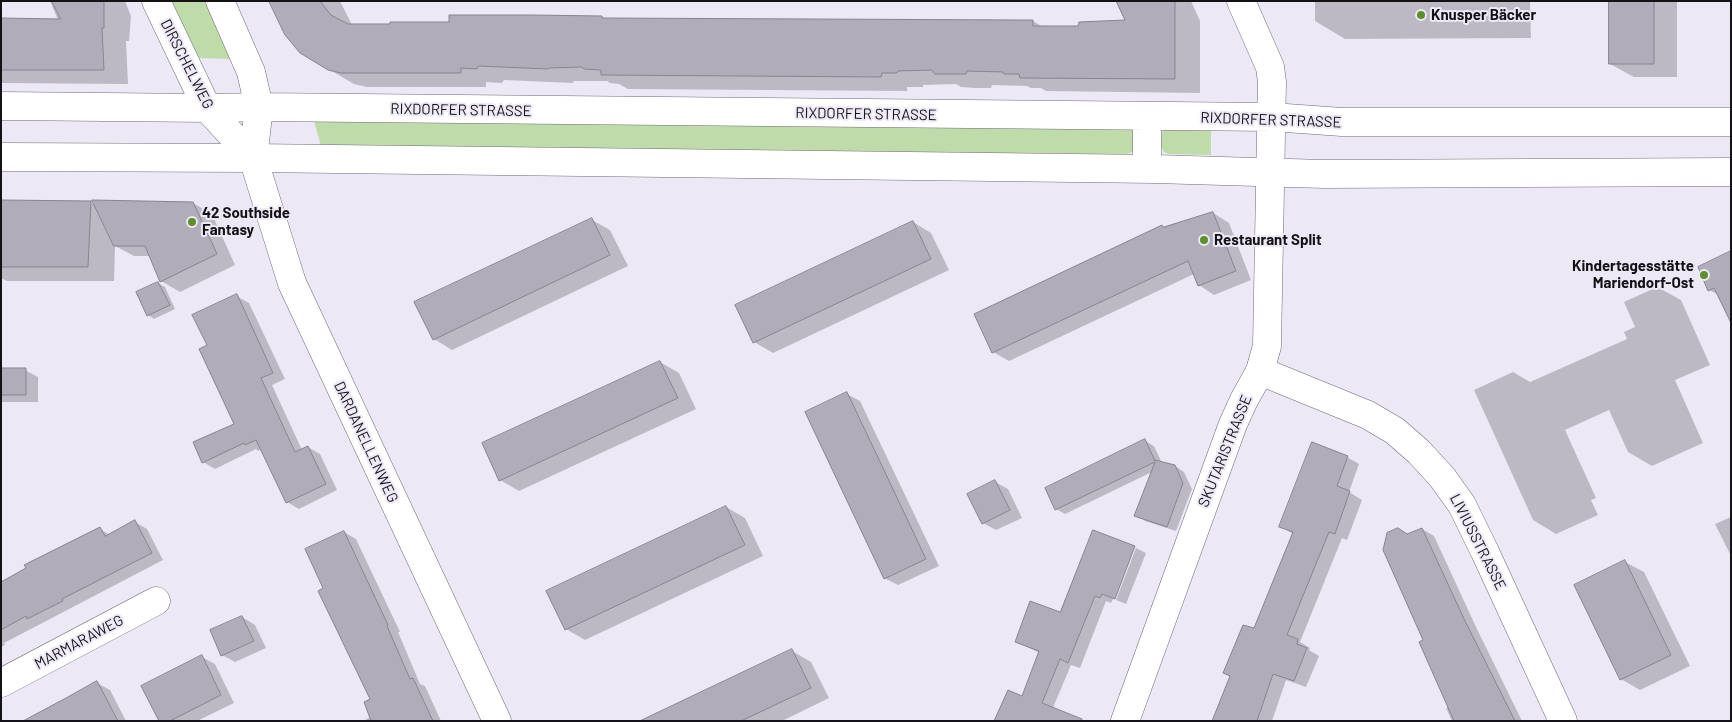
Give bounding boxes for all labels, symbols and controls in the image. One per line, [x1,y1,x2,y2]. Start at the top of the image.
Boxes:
place label: Knusper Bäcker [1431,6,1536,24]
marker: Knusper Bäcker [1415,9,1427,21]
street label: DIRSCHELWEG [157,16,217,112]
street label: RIXDORFER STRASSE [390,100,532,120]
street label: RIXDORFER STRASSE [795,104,937,124]
street label: RIXDORFER STRASSE [1200,109,1342,131]
place label: 42 Southside Fantasy [202,204,290,239]
marker: 42 Southside Fantasy [186,216,198,228]
place label: Restaurant Split [1214,231,1322,249]
marker: Restaurant Split [1198,234,1210,246]
place label: Kindertagesstätte Mariendorf-Ost [1572,257,1694,292]
marker: Kindertagesstätte Mariendorf-Ost [1698,269,1710,281]
street label: DARDANELLENWEG [330,379,402,505]
street label: SKUTARISTRASSE [1194,392,1256,510]
street label: LIVIUSSTRASSE [1446,491,1510,593]
street label: MARMARAWEG [31,611,127,673]

